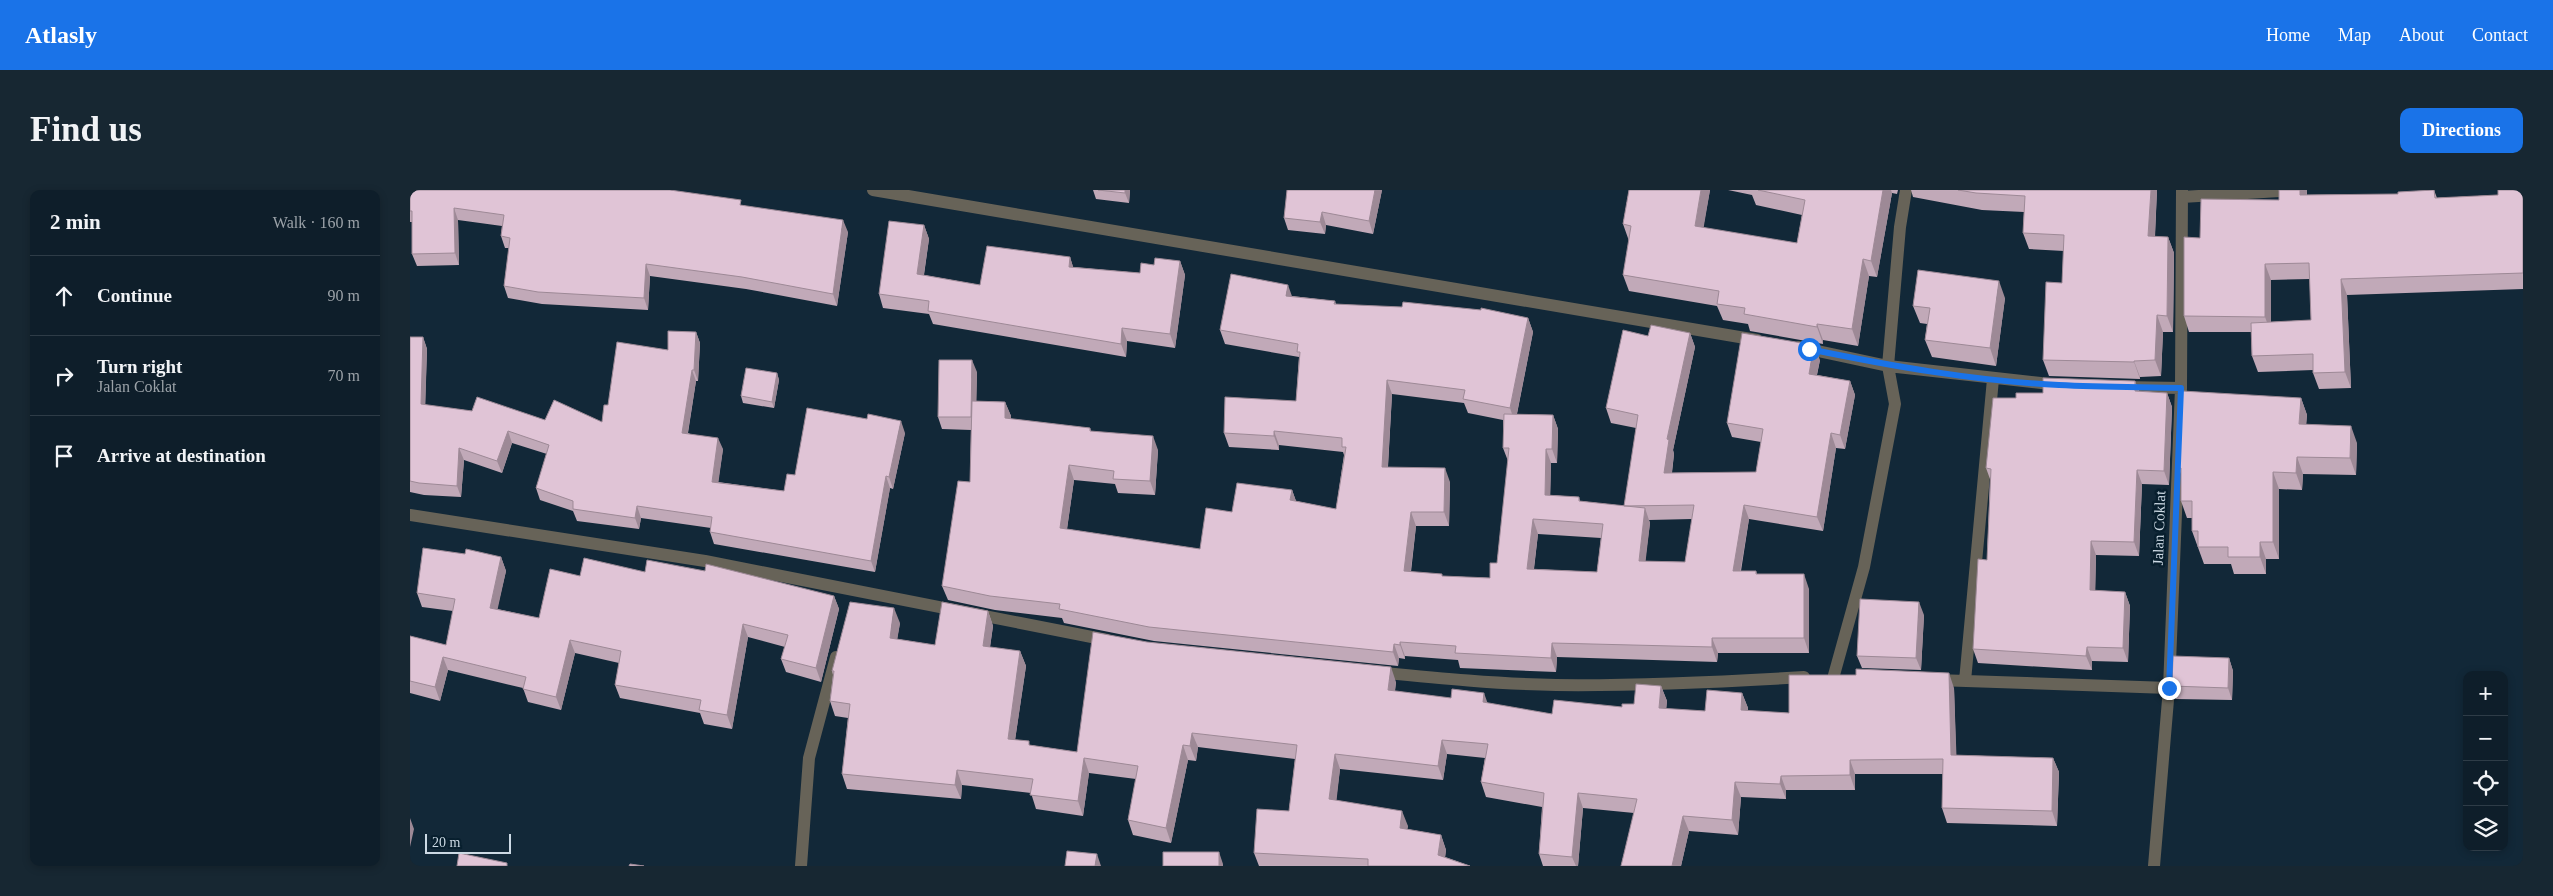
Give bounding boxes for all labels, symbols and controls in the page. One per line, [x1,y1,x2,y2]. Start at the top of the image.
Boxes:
text: Atlasly [25,22,97,48]
text: Home [2266,25,2310,45]
text: Map [2338,25,2371,45]
text: About [2399,25,2444,45]
text: Contact [2472,25,2528,45]
button: Directions [2400,108,2523,153]
text: Find us [30,110,142,149]
text: 2 min [50,210,101,234]
text: Walk · 160 m [273,214,360,231]
icon: ahead [50,282,78,310]
text: Continue [97,285,172,306]
text: 90 m [328,287,360,304]
route start [1798,338,1821,361]
text: Turn right [97,356,182,377]
icon: right [50,362,78,390]
text: 70 m [328,367,360,384]
text: Jalan Coklat [97,378,177,395]
icon: arrive [50,442,78,470]
text: Arrive at destination [97,445,266,466]
street label: Jalan Coklat [2150,490,2168,566]
map controls [2463,671,2508,851]
button: + [2463,671,2508,716]
route end [2158,677,2181,700]
button: − [2463,716,2508,761]
button: locate [2463,761,2508,806]
button: layers [2463,806,2508,851]
scale bar [425,831,511,854]
text: 20 m [432,835,460,850]

